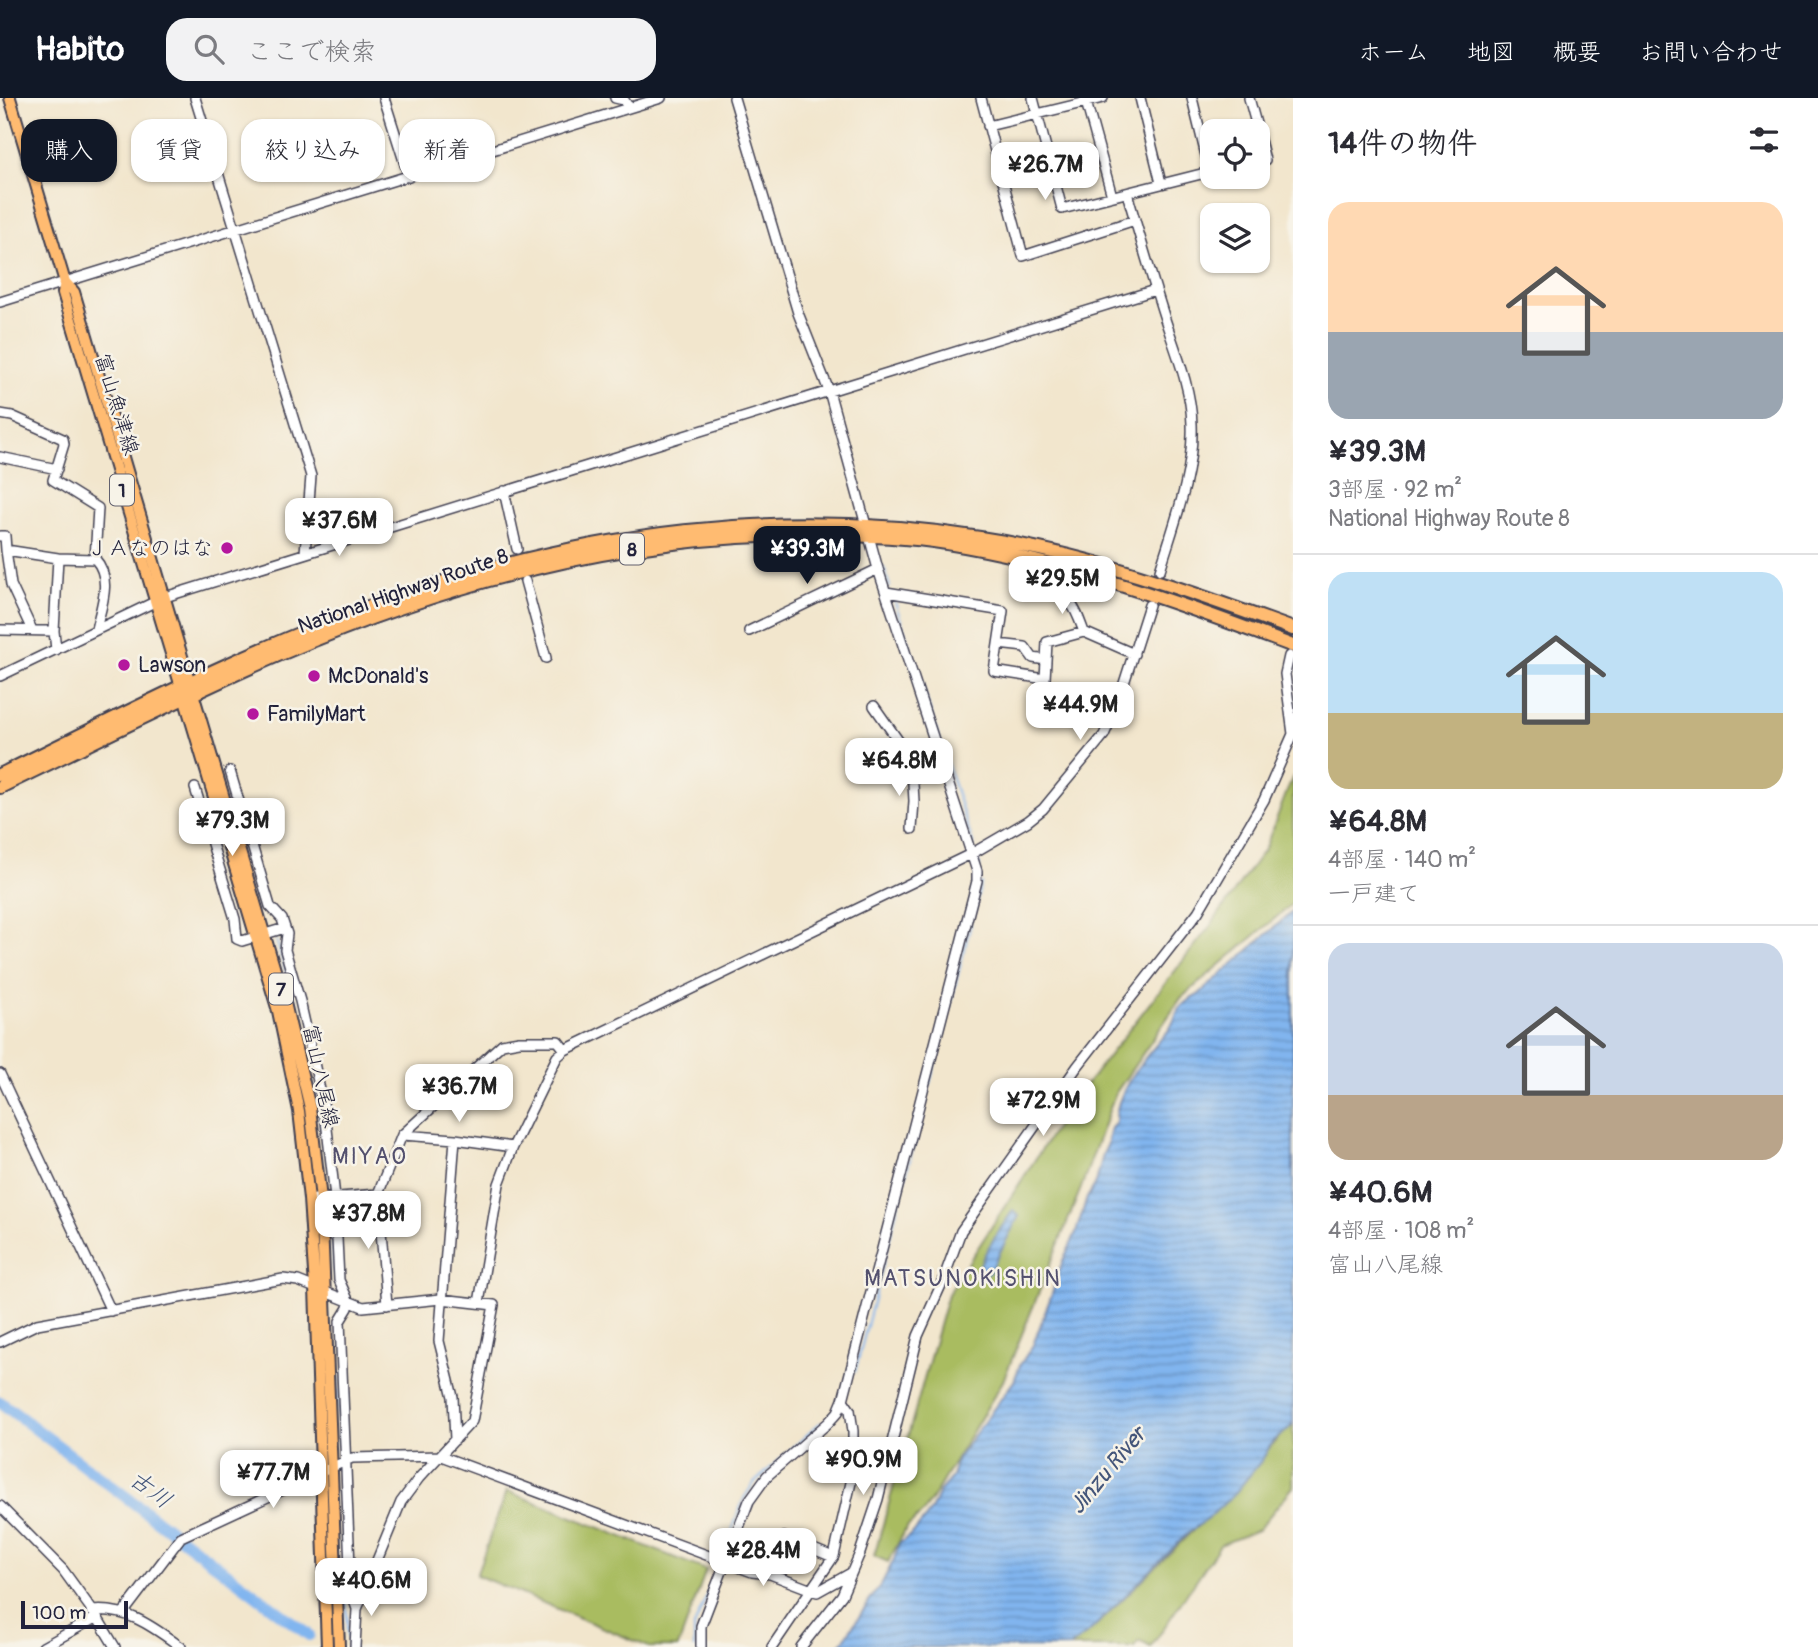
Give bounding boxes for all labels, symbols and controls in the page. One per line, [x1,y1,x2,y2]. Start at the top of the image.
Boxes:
search box [166,18,656,81]
text: Habito [35,29,124,70]
icon: search [190,30,228,68]
text: ここで検索 [246,36,376,68]
text: ホーム [1358,38,1429,67]
text: 地図 [1467,38,1515,67]
text: 概要 [1553,38,1601,67]
text: お問い合わせ [1639,38,1783,67]
chip: 購入 [21,119,117,182]
chip: 賃貸 [131,119,227,182]
chip: 絞り込み [241,119,385,182]
chip: 新着 [399,119,495,182]
map controls [1200,119,1270,273]
button: locate [1200,119,1270,189]
icon: filters [1745,121,1783,159]
text: 14件の物件 [1328,125,1477,162]
pin: ¥26.7M [988,142,1102,202]
text: ¥26.7M [1007,150,1083,179]
button: layers [1200,203,1270,273]
icon: home [1493,248,1619,374]
street label: 富山魚津線 [88,350,145,458]
text: ¥39.3M [1328,433,1426,470]
road number: 1 [110,474,134,506]
text: 3部屋 · 92 m² [1328,475,1462,504]
pin: ¥37.6M [282,498,396,558]
text: National Highway Route 8 [1328,504,1570,533]
text: ¥37.6M [301,506,377,535]
pin: ¥39.3M [750,526,864,586]
road number: 8 [620,534,644,564]
text: ¥39.3M [769,534,845,563]
place label: ＪＡなのはな [87,535,213,562]
marker: ＪＡなのはな [219,540,235,556]
street label: National Highway Route 8 [294,543,512,640]
pin: ¥29.5M [1005,556,1119,616]
text: ¥29.5M [1025,564,1099,593]
icon: home [1493,617,1619,743]
place label: Lawson [138,652,206,679]
marker: Lawson [116,657,132,673]
place label: McDonald's [328,663,429,690]
marker: McDonald's [306,668,322,684]
pin: ¥44.9M [1023,682,1137,742]
text: ¥44.9M [1042,690,1118,719]
place label: FamilyMart [267,701,366,728]
marker: FamilyMart [245,706,261,722]
pin: ¥64.8M [842,738,956,798]
text: ¥64.8M [861,746,937,775]
pin: ¥79.3M [175,798,289,858]
text: ¥64.8M [1328,803,1427,840]
text: ¥79.3M [195,806,269,835]
text: 4部屋 · 140 m² [1328,845,1476,874]
text: 一戸建て [1328,879,1420,908]
road number: 7 [269,974,293,1004]
icon: home [1493,988,1619,1114]
street label: 富山八尾線 [296,1022,345,1130]
pin: ¥36.7M [402,1065,516,1124]
text: ¥36.7M [421,1072,497,1101]
pin: ¥72.9M [986,1079,1100,1138]
text: ¥72.9M [1006,1086,1080,1115]
district label: MIYAO [332,1142,408,1171]
text: ¥40.6M [1328,1174,1432,1211]
pin: ¥37.8M [311,1192,425,1251]
text: ¥37.8M [331,1199,405,1228]
text: 4部屋 · 108 m² [1328,1216,1474,1245]
text: 富山八尾線 [1328,1250,1443,1279]
district label: MATSUNOKISHIN [864,1264,1062,1293]
water label: Jinzu River [1063,1419,1154,1520]
pin: ¥90.9M [806,1438,920,1497]
text: ¥90.9M [825,1445,901,1474]
pin: ¥77.7M [216,1450,330,1510]
text: ¥77.7M [236,1458,310,1487]
water label: 古川 [124,1464,178,1515]
pin: ¥28.4M [706,1528,820,1588]
text: ¥28.4M [725,1536,801,1565]
pin: ¥40.6M [314,1558,428,1618]
text: ¥40.6M [331,1566,411,1595]
scale bar [21,1598,128,1630]
text: 100 m [32,1601,86,1625]

